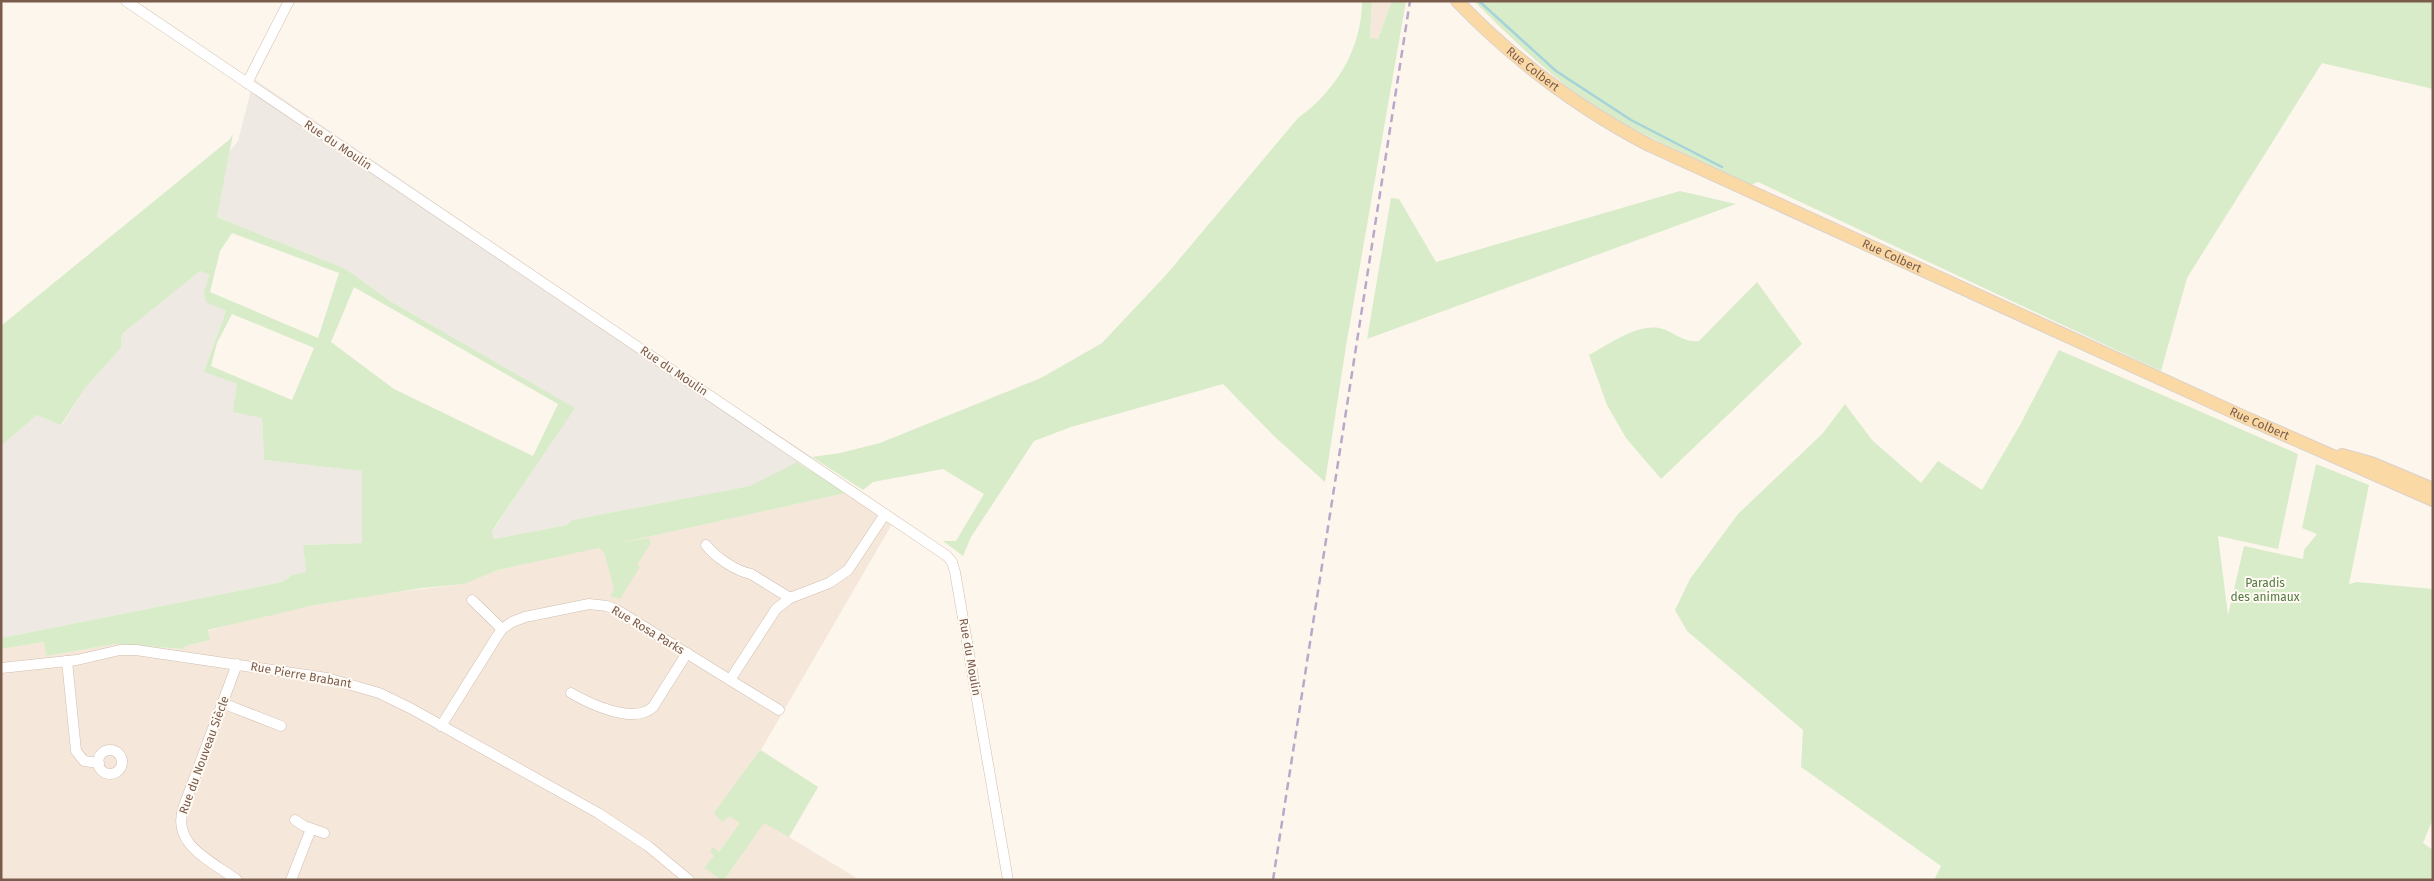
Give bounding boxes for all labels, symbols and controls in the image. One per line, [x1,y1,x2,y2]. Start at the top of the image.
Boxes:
street label: Rue Colbert [1503,44,1563,95]
street label: Rue du Moulin [302,117,374,173]
street label: Rue Colbert [1860,236,1924,276]
street label: Rue du Moulin [638,343,710,399]
street label: Rue Colbert [2227,404,2292,443]
park label: Paradis des animaux [2230,576,2300,604]
street label: Rue Rosa Parks [609,603,687,657]
street label: Rue du Moulin [956,617,984,697]
street label: Rue Pierre Brabant [249,659,353,691]
street label: Rue du Nouveau Siècle [176,694,232,816]

